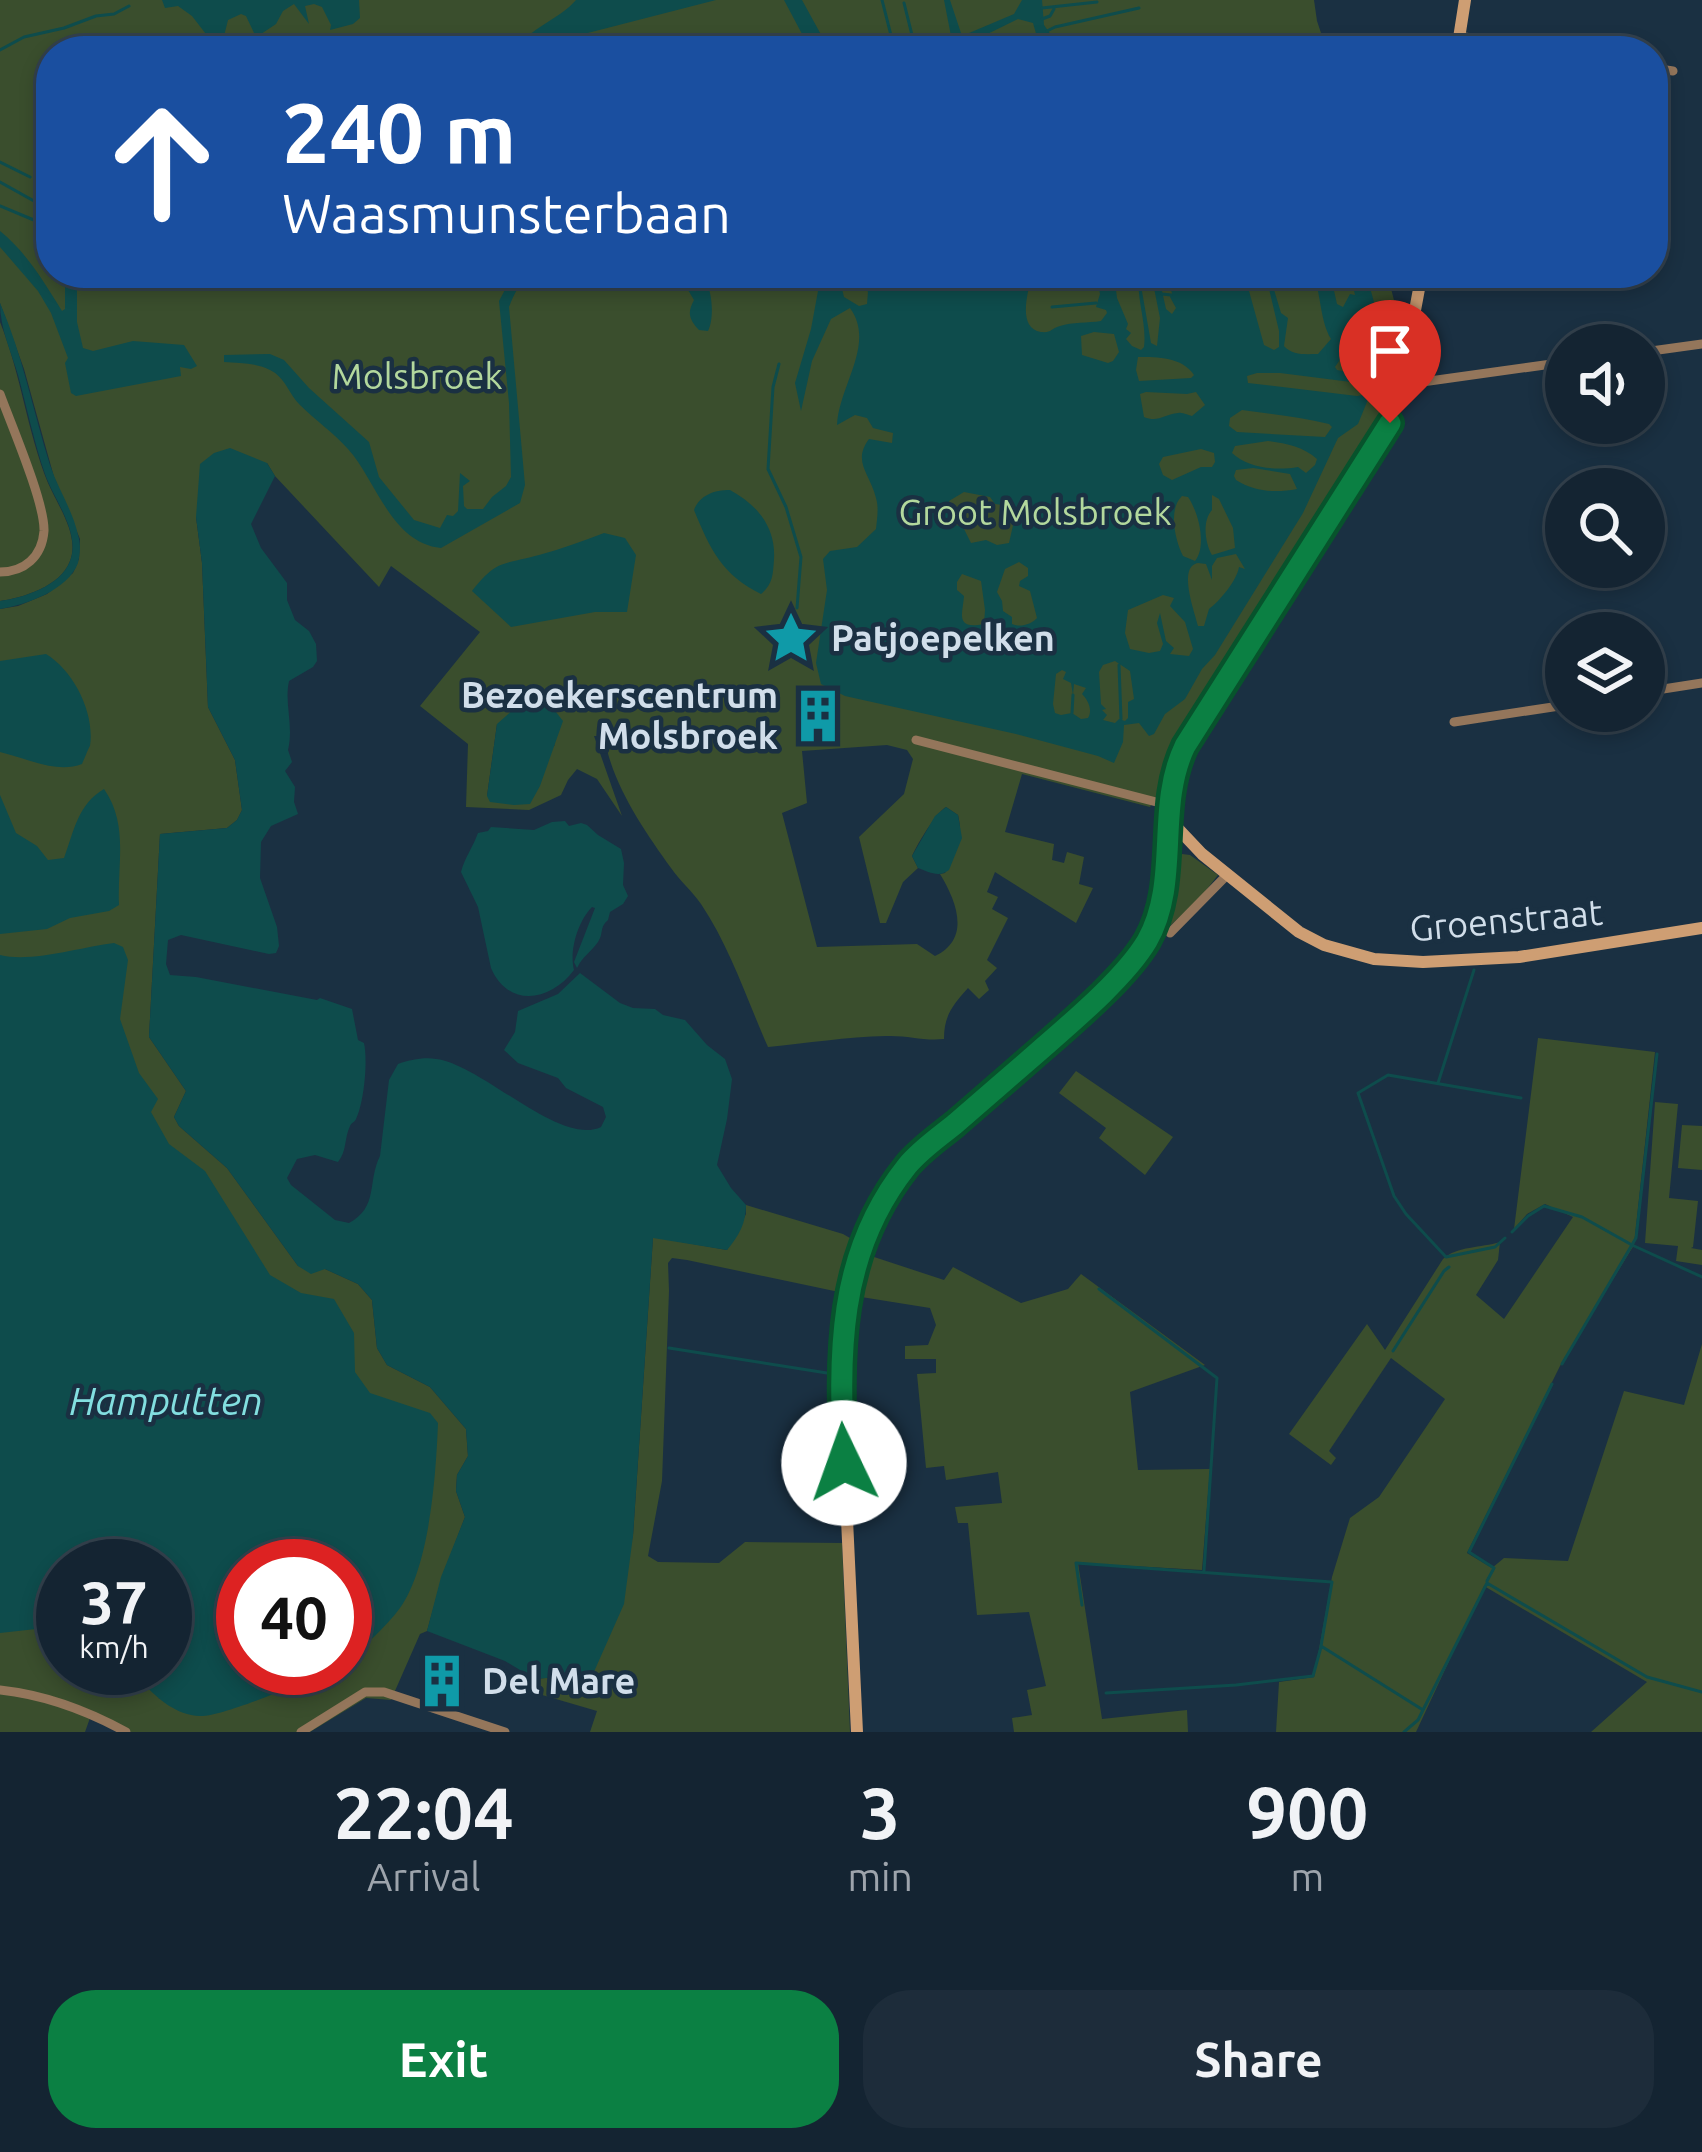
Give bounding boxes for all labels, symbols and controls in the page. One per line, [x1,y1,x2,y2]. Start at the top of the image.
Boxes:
icon: ahead [84,84,240,240]
text: 240 m [282,85,516,179]
text: Waasmunsterbaan [282,183,731,243]
pin [1339,300,1441,423]
icon: arrive [1357,318,1423,384]
map controls [1545,324,1665,732]
button: sound [1545,324,1665,444]
park label: Molsbroek [331,355,503,396]
button: search [1545,468,1665,588]
park label: Groot Molsbroek [898,491,1172,532]
place icon: Patjoepelken [762,609,820,667]
button: layers [1545,612,1665,732]
place label: Patjoepelken [831,617,1055,658]
place label: Bezoekerscentrum Molsbroek [461,674,778,756]
building icon: Bezoekerscentrum Molsbroek [789,687,847,745]
street label: Groenstraat [1408,891,1604,948]
water label: Hamputten [69,1379,263,1422]
position arrow [781,1400,907,1526]
speed limit sign: 40 [216,1539,372,1695]
text: 37 [80,1568,148,1635]
text: km/h [79,1630,149,1664]
building icon: Del Mare [413,1652,471,1710]
place label: Del Mare [482,1660,635,1701]
text: 22:04 [334,1772,514,1853]
text: 3 [860,1772,900,1853]
text: 900 [1246,1772,1368,1853]
text: Arrival [367,1855,481,1898]
text: min [847,1855,913,1898]
text: m [1291,1855,1324,1898]
button: Exit [48,1990,839,2128]
button: Share [863,1990,1654,2128]

